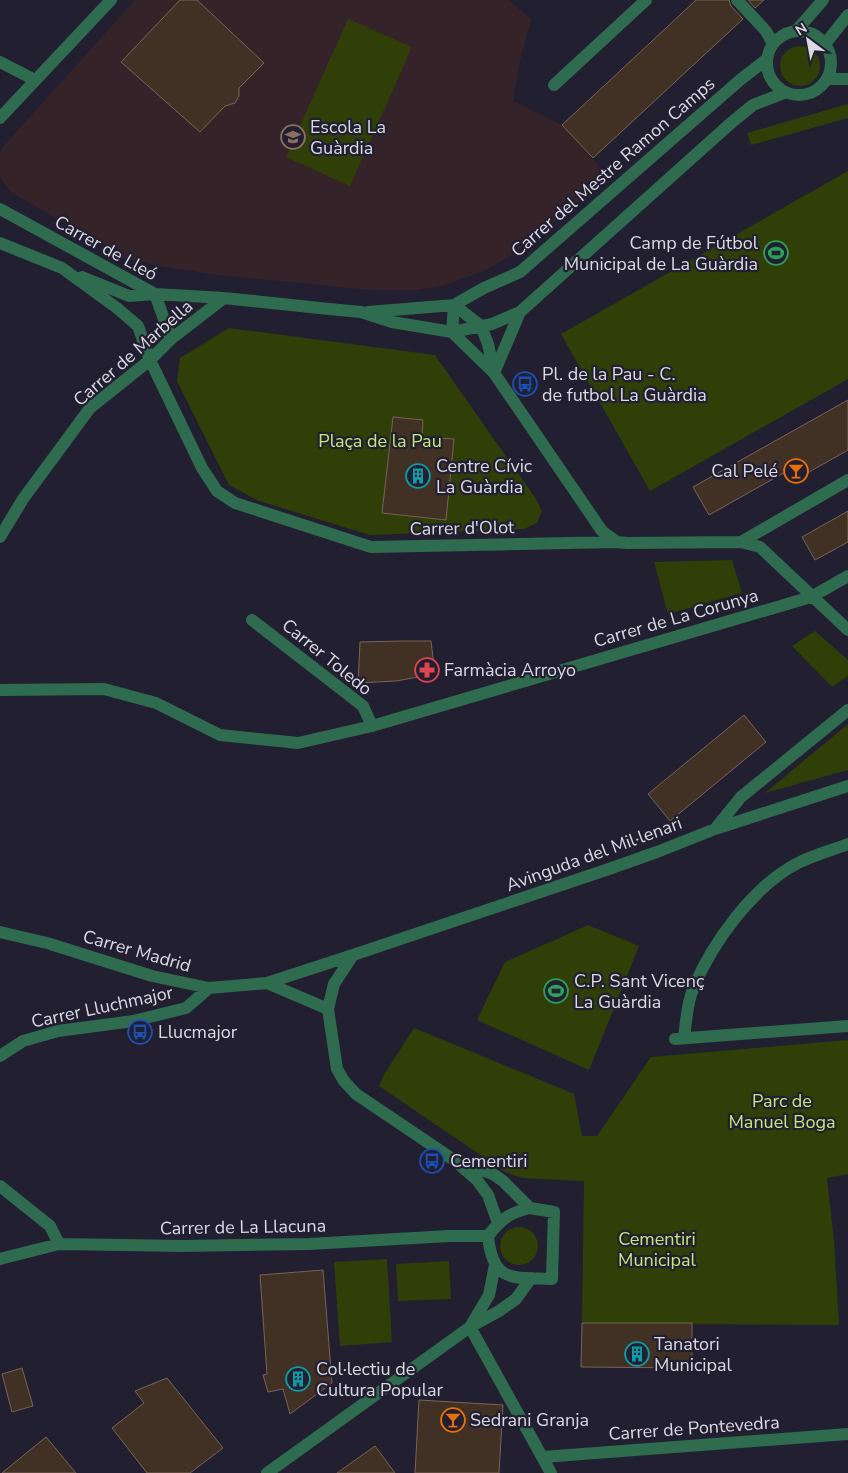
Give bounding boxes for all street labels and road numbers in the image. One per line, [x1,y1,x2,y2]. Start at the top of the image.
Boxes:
street label: Carrer del Mestre Ramon Camps [506,72,720,262]
street label: Carrer de Lleó [50,210,162,286]
street label: Carrer de Marbella [68,294,198,412]
street label: Carrer d'Olot [410,515,515,541]
street label: Carrer de La Corunya [591,583,761,653]
street label: Carrer Toledo [277,613,377,701]
street label: Avinguda del Mil·lenari [503,811,685,897]
street label: Carrer Madrid [80,924,194,978]
street label: Carrer Lluchmajor [29,980,176,1034]
street label: Carrer de La Llacuna [160,1214,326,1240]
street label: Carrer de Pontevedra [608,1410,780,1446]

